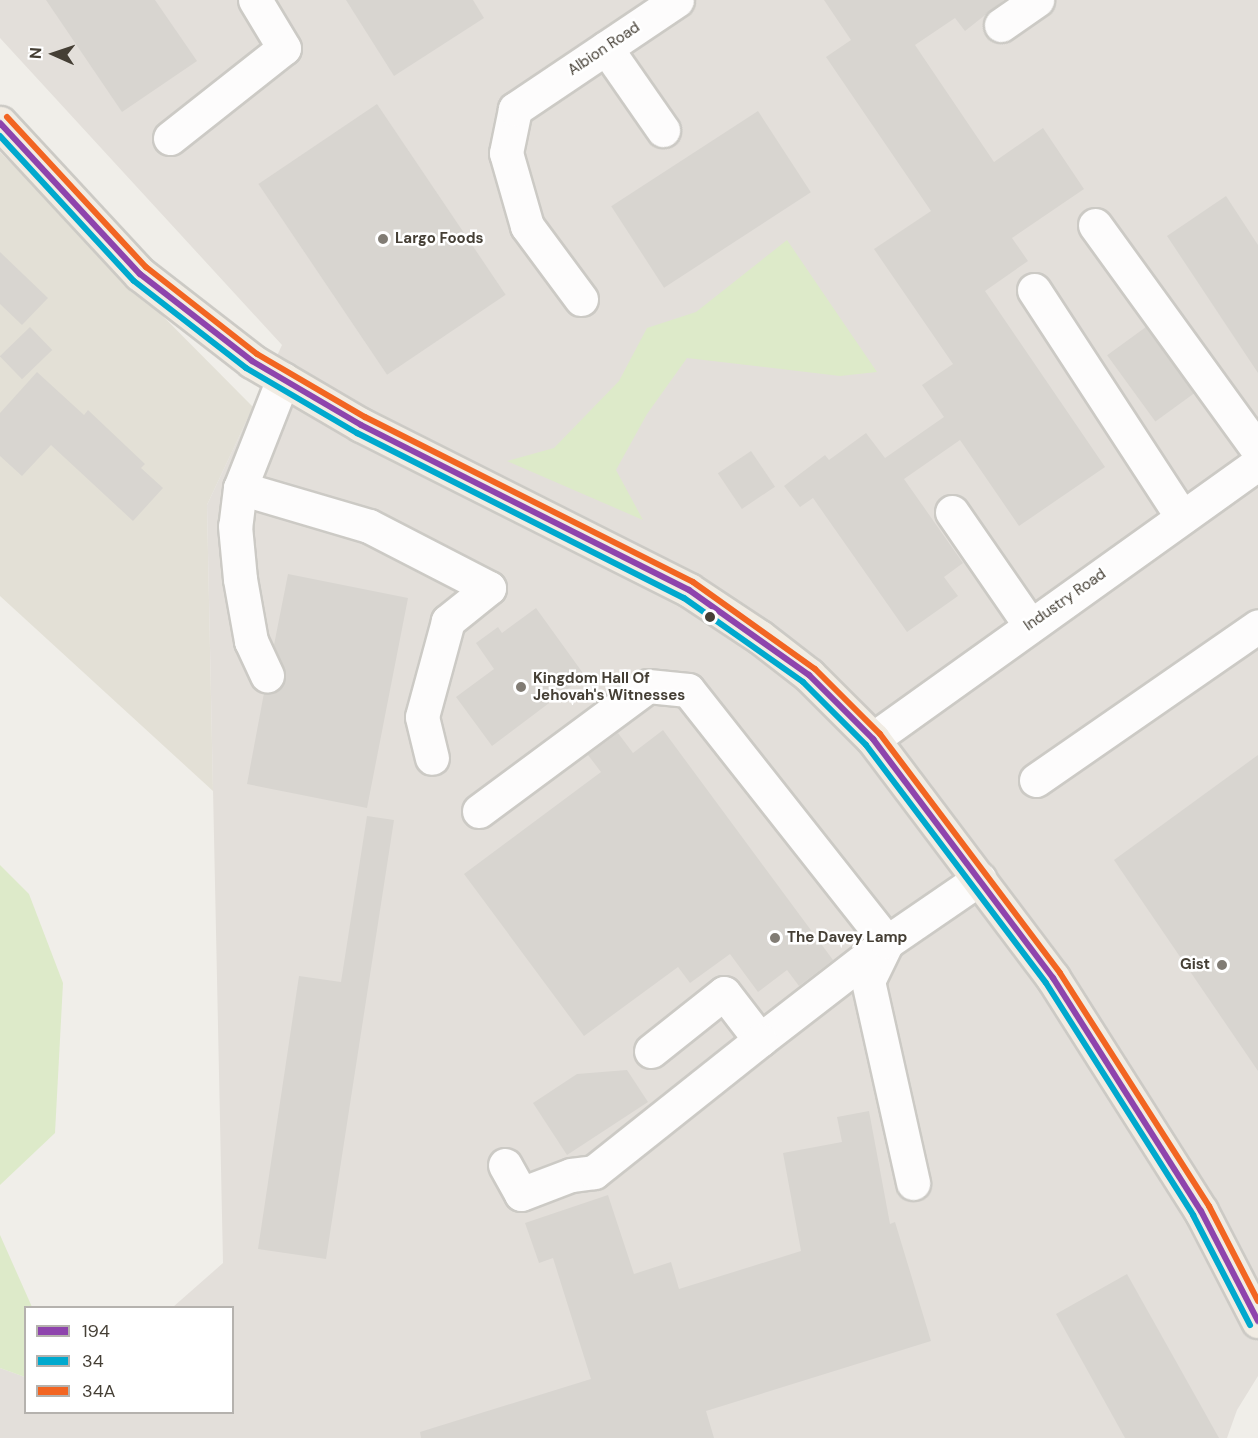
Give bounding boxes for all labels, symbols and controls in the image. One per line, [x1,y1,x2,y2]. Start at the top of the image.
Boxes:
street label: Albion Road [565,18,643,80]
north arrow [24,24,84,84]
text: N [25,47,46,59]
place label: Largo Foods [395,230,483,248]
marker: Largo Foods [376,232,390,246]
street label: Industry Road [1021,565,1109,635]
unlabelled marker [704,611,716,623]
place label: Kingdom Hall Of Jehovah's Witnesses [533,669,685,704]
marker: Kingdom Hall Of Jehovah's Witnesses [514,680,528,694]
place label: The Davey Lamp [787,929,907,947]
marker: The Davey Lamp [768,931,782,945]
place label: Gist [1180,956,1210,974]
marker: Gist [1215,958,1229,972]
legend [24,1306,234,1414]
text: 194 [82,1319,110,1343]
text: 34 [82,1349,104,1373]
text: 34A [82,1379,116,1403]

